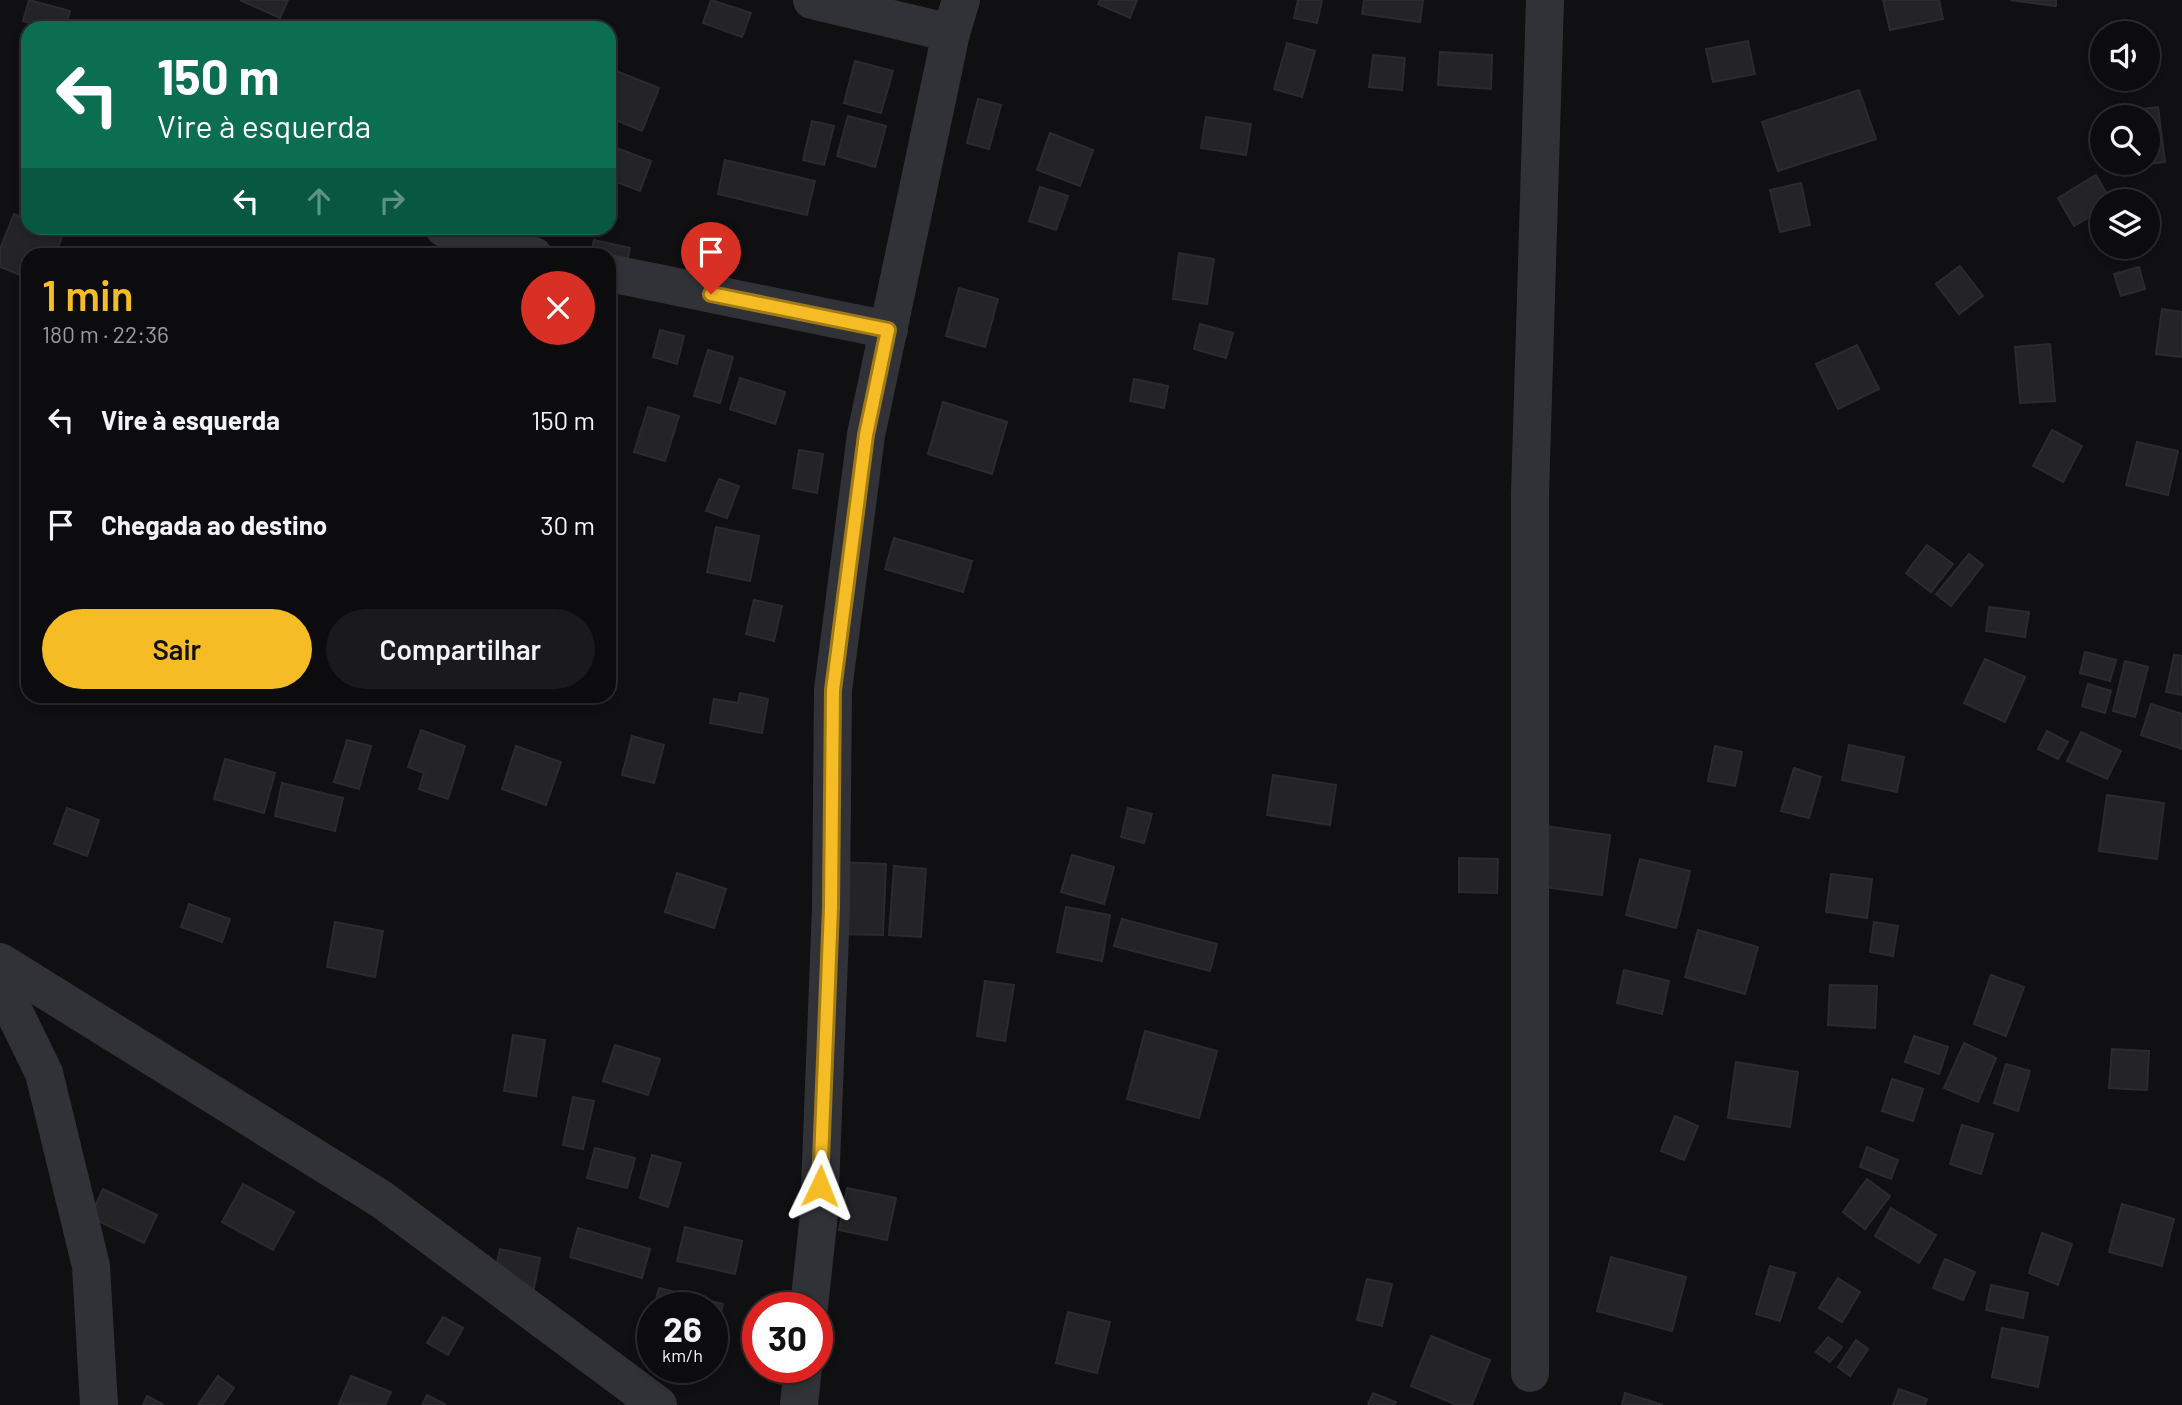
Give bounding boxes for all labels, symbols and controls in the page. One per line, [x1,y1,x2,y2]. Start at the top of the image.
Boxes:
map controls [2090,21,2160,259]
button: sound [2090,21,2160,91]
text: 150 m [157,46,279,105]
icon: left [42,49,133,140]
button: search [2090,105,2160,175]
text: Vire à esquerda [157,106,371,144]
icon: left [227,182,265,220]
icon: ahead [300,182,338,220]
icon: right [373,182,411,220]
button: layers [2090,189,2160,259]
pin [681,222,741,294]
icon: arrive [692,233,730,271]
text: 1 min [42,269,134,319]
button: close [521,271,595,345]
text: 180 m · 22:36 [42,320,169,348]
icon: left [42,401,80,439]
text: Vire à esquerda [101,404,280,435]
text: 150 m [531,404,595,435]
icon: arrive [42,506,80,544]
text: Chegada ao destino [101,509,327,540]
text: 30 m [540,509,595,540]
button: Sair [42,609,312,689]
button: Compartilhar [326,609,595,689]
position arrow [783,1149,857,1223]
speed limit sign: 30 [742,1292,833,1383]
text: 26 [663,1307,702,1349]
text: km/h [662,1344,703,1366]

